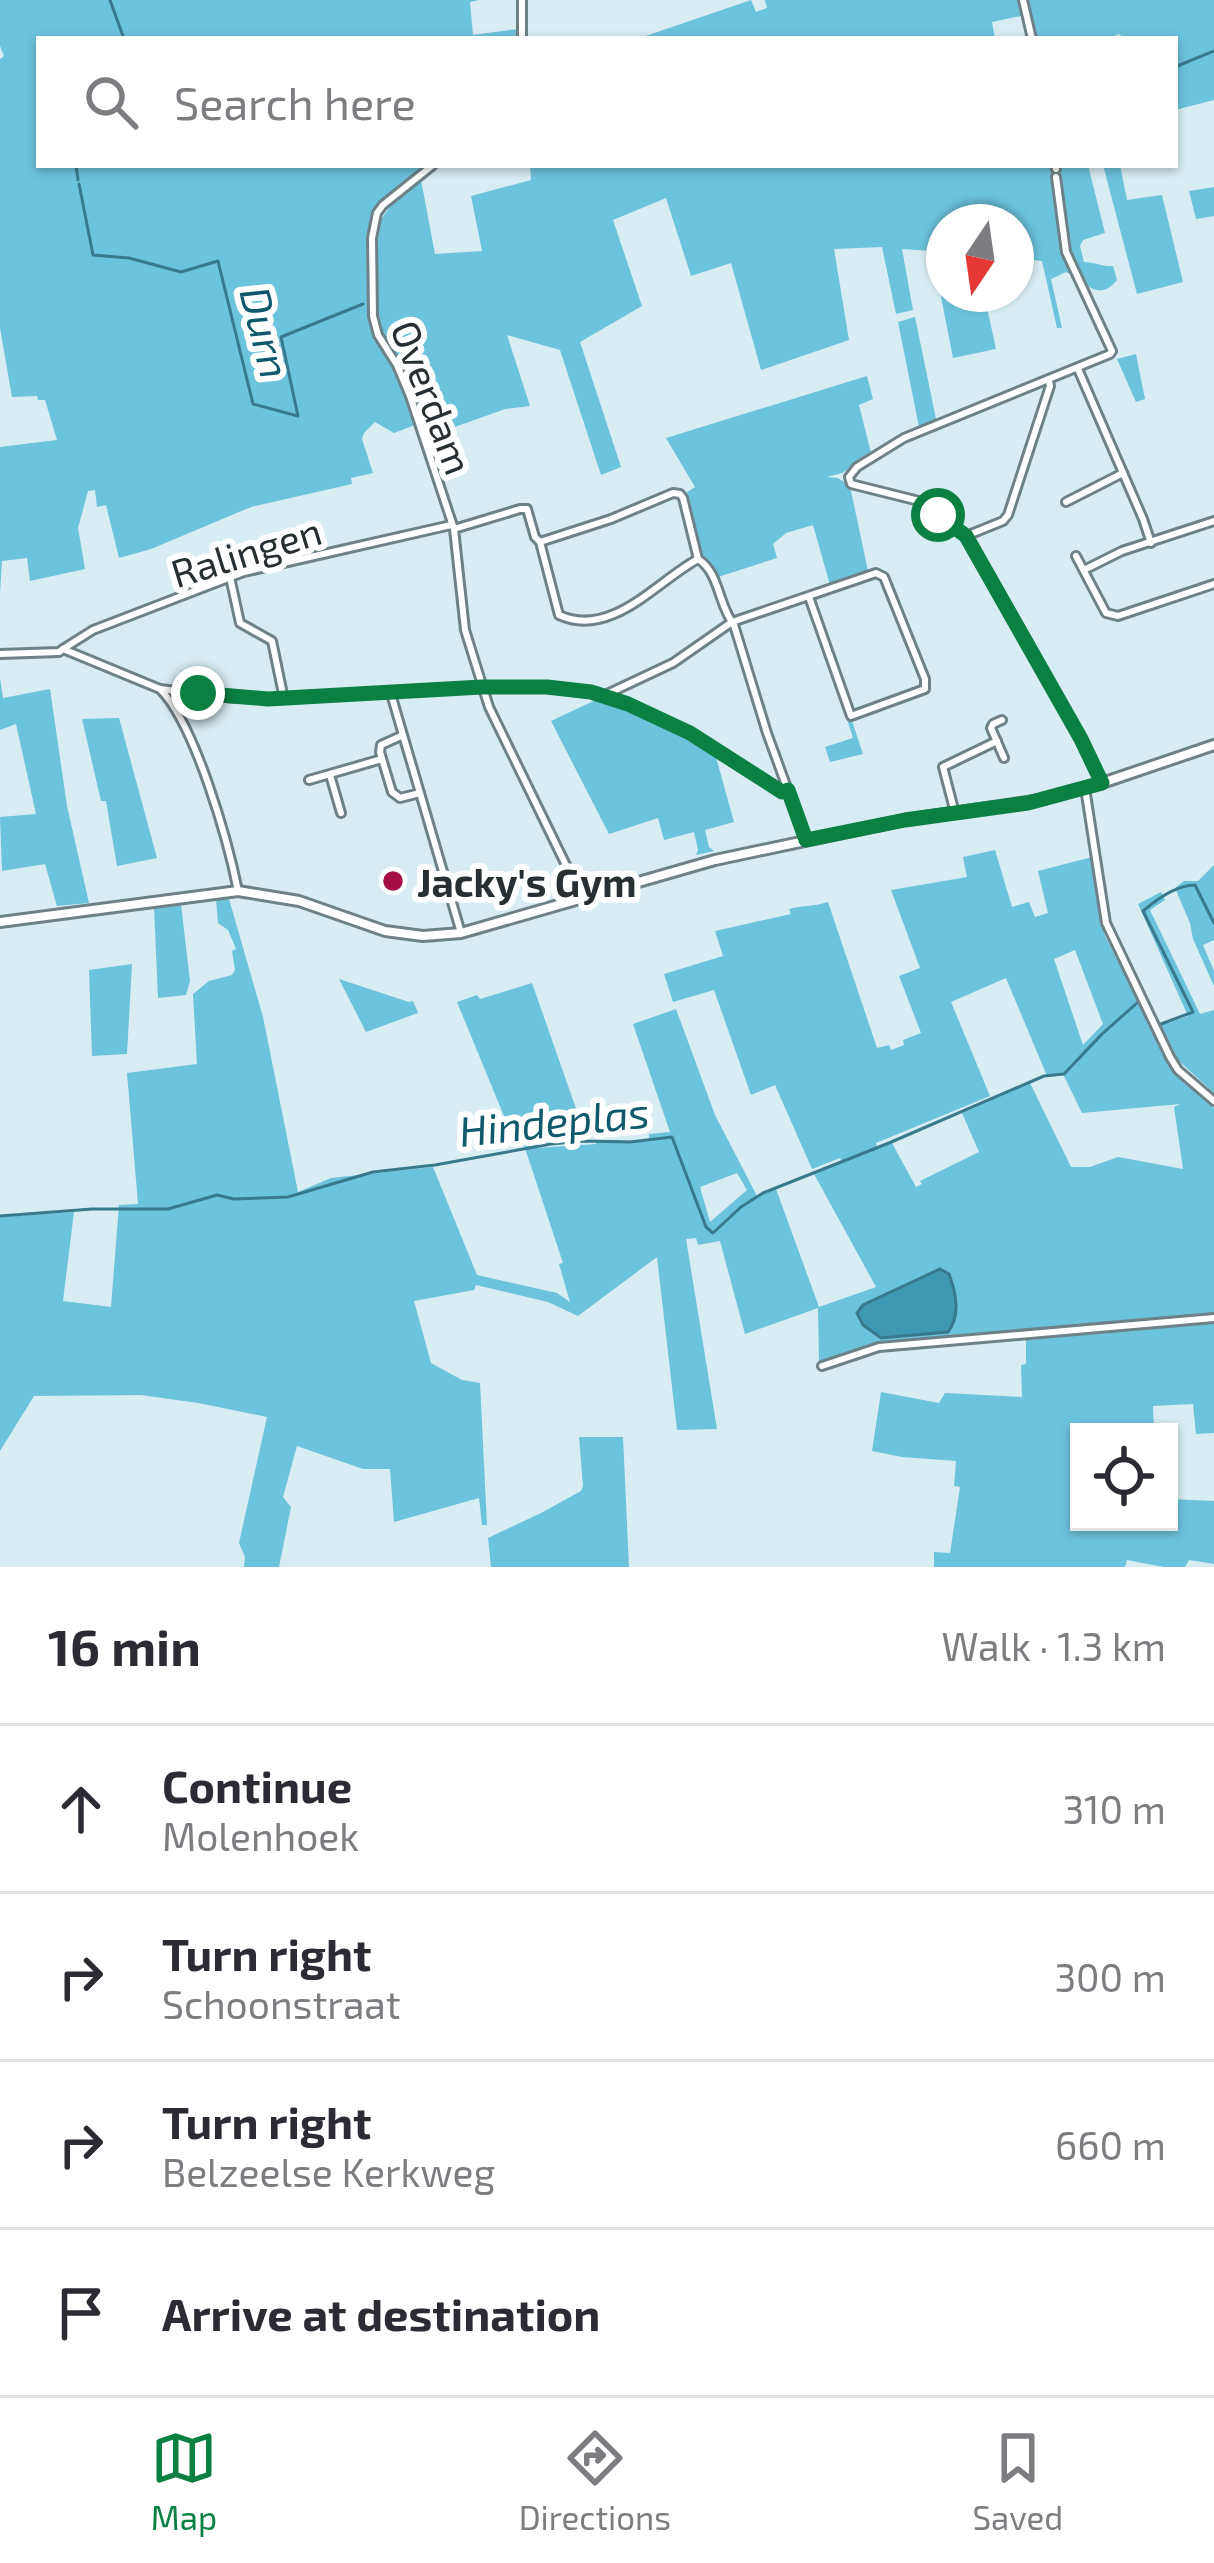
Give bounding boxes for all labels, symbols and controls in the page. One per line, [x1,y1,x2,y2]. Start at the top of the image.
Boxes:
search box [36,36,1178,168]
icon: search [78,69,144,135]
text: Search here [174,75,416,129]
north arrow [926,204,1034,312]
water label: Durn [232,281,302,383]
street label: Overdam [382,314,484,480]
route start [911,488,965,542]
street label: Ralingen [165,506,327,596]
route end [171,666,225,720]
place label: Jacky's Gym [417,858,637,906]
marker: Jacky's Gym [380,868,406,894]
water label: Hindeplas [456,1085,652,1156]
map controls [1070,1423,1178,1531]
button: locate [1070,1423,1178,1531]
text: 16 min [48,1615,201,1676]
text: Walk · 1.3 km [942,1622,1166,1669]
text: Continue [162,1758,352,1812]
icon: ahead [48,1776,114,1842]
text: 310 m [1062,1785,1166,1832]
text: Molenhoek [162,1812,359,1859]
text: Turn right [162,1926,371,1980]
icon: right [48,1944,114,2010]
text: 300 m [1054,1953,1166,2000]
text: Schoonstraat [162,1980,401,2027]
text: Turn right [162,2094,371,2148]
icon: right [48,2112,114,2178]
text: 660 m [1055,2121,1166,2168]
text: Belzeelse Kerkweg [162,2148,495,2195]
icon: arrive [48,2280,114,2346]
text: Arrive at destination [162,2286,600,2340]
tab: Map [151,2425,217,2537]
tab: Directions [519,2425,671,2537]
tab: Saved [973,2425,1063,2537]

